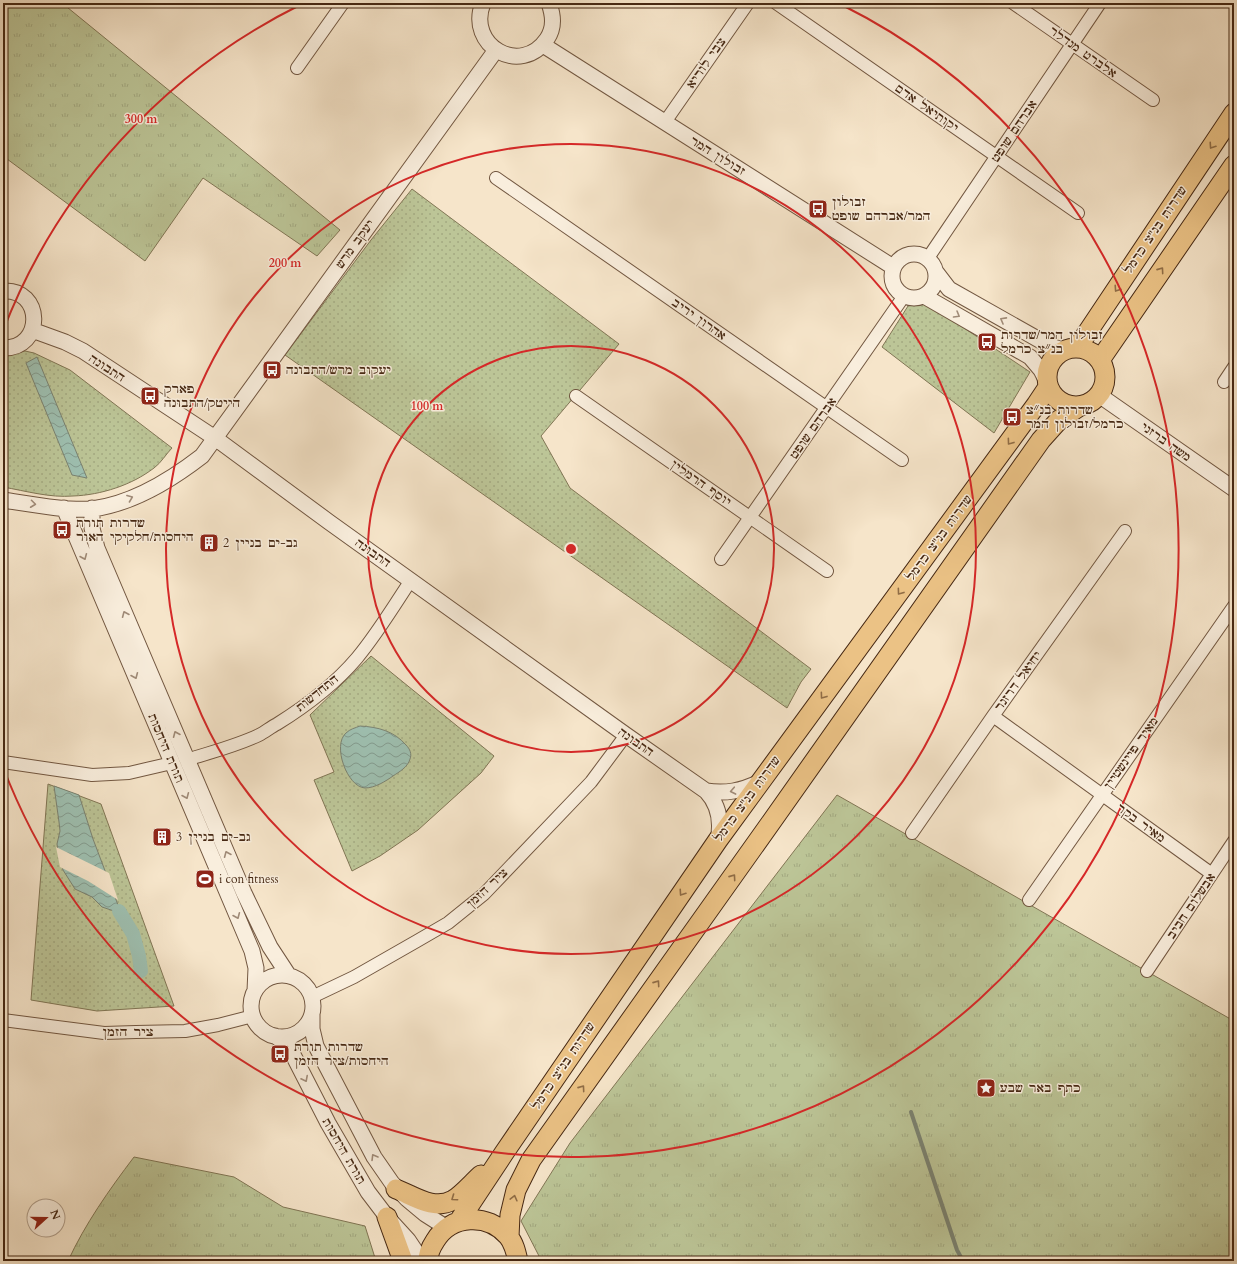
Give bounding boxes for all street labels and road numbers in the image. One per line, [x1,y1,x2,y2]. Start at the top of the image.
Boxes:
street label: אלברט מנדלר [1046,23,1120,81]
street label: צבי לוריא [683,34,730,92]
street label: יקותיאל אדם [892,80,962,136]
street label: אברהם שופט [987,96,1041,165]
street label: זבולון המר [687,132,749,180]
street label: שדרות בנ"צ כרמל [1120,183,1190,277]
street label: יעקב מרש [332,216,378,272]
street label: אהרון יריב [669,294,730,344]
street label: התבונה [86,350,128,386]
street label: אברהם שופט [786,394,840,462]
street label: משה ברזני [1138,419,1194,465]
street label: יוסף הרמלין [667,456,735,510]
street label: שדרות בנ"צ כרמל [902,492,976,584]
street label: התבונה [352,535,394,571]
street label: יחיאל דרזנר [991,648,1045,714]
street label: התחדשות [292,671,342,715]
street label: תורת היחסות [144,711,188,785]
street label: מאיר פיינשטיין [1100,714,1162,792]
street label: התבונה [615,724,657,760]
street label: שדרות בנ"צ כרמל [710,753,784,845]
street label: מאיר בקר [1113,800,1169,846]
street label: ציר הזמן [463,865,511,911]
street label: אבשלום חביב [1163,870,1219,942]
street label: שדרות בנ"צ כרמל [528,1019,598,1113]
street label: ציר הזמן [103,1024,154,1040]
street label: תורת היחסות [319,1115,369,1187]

